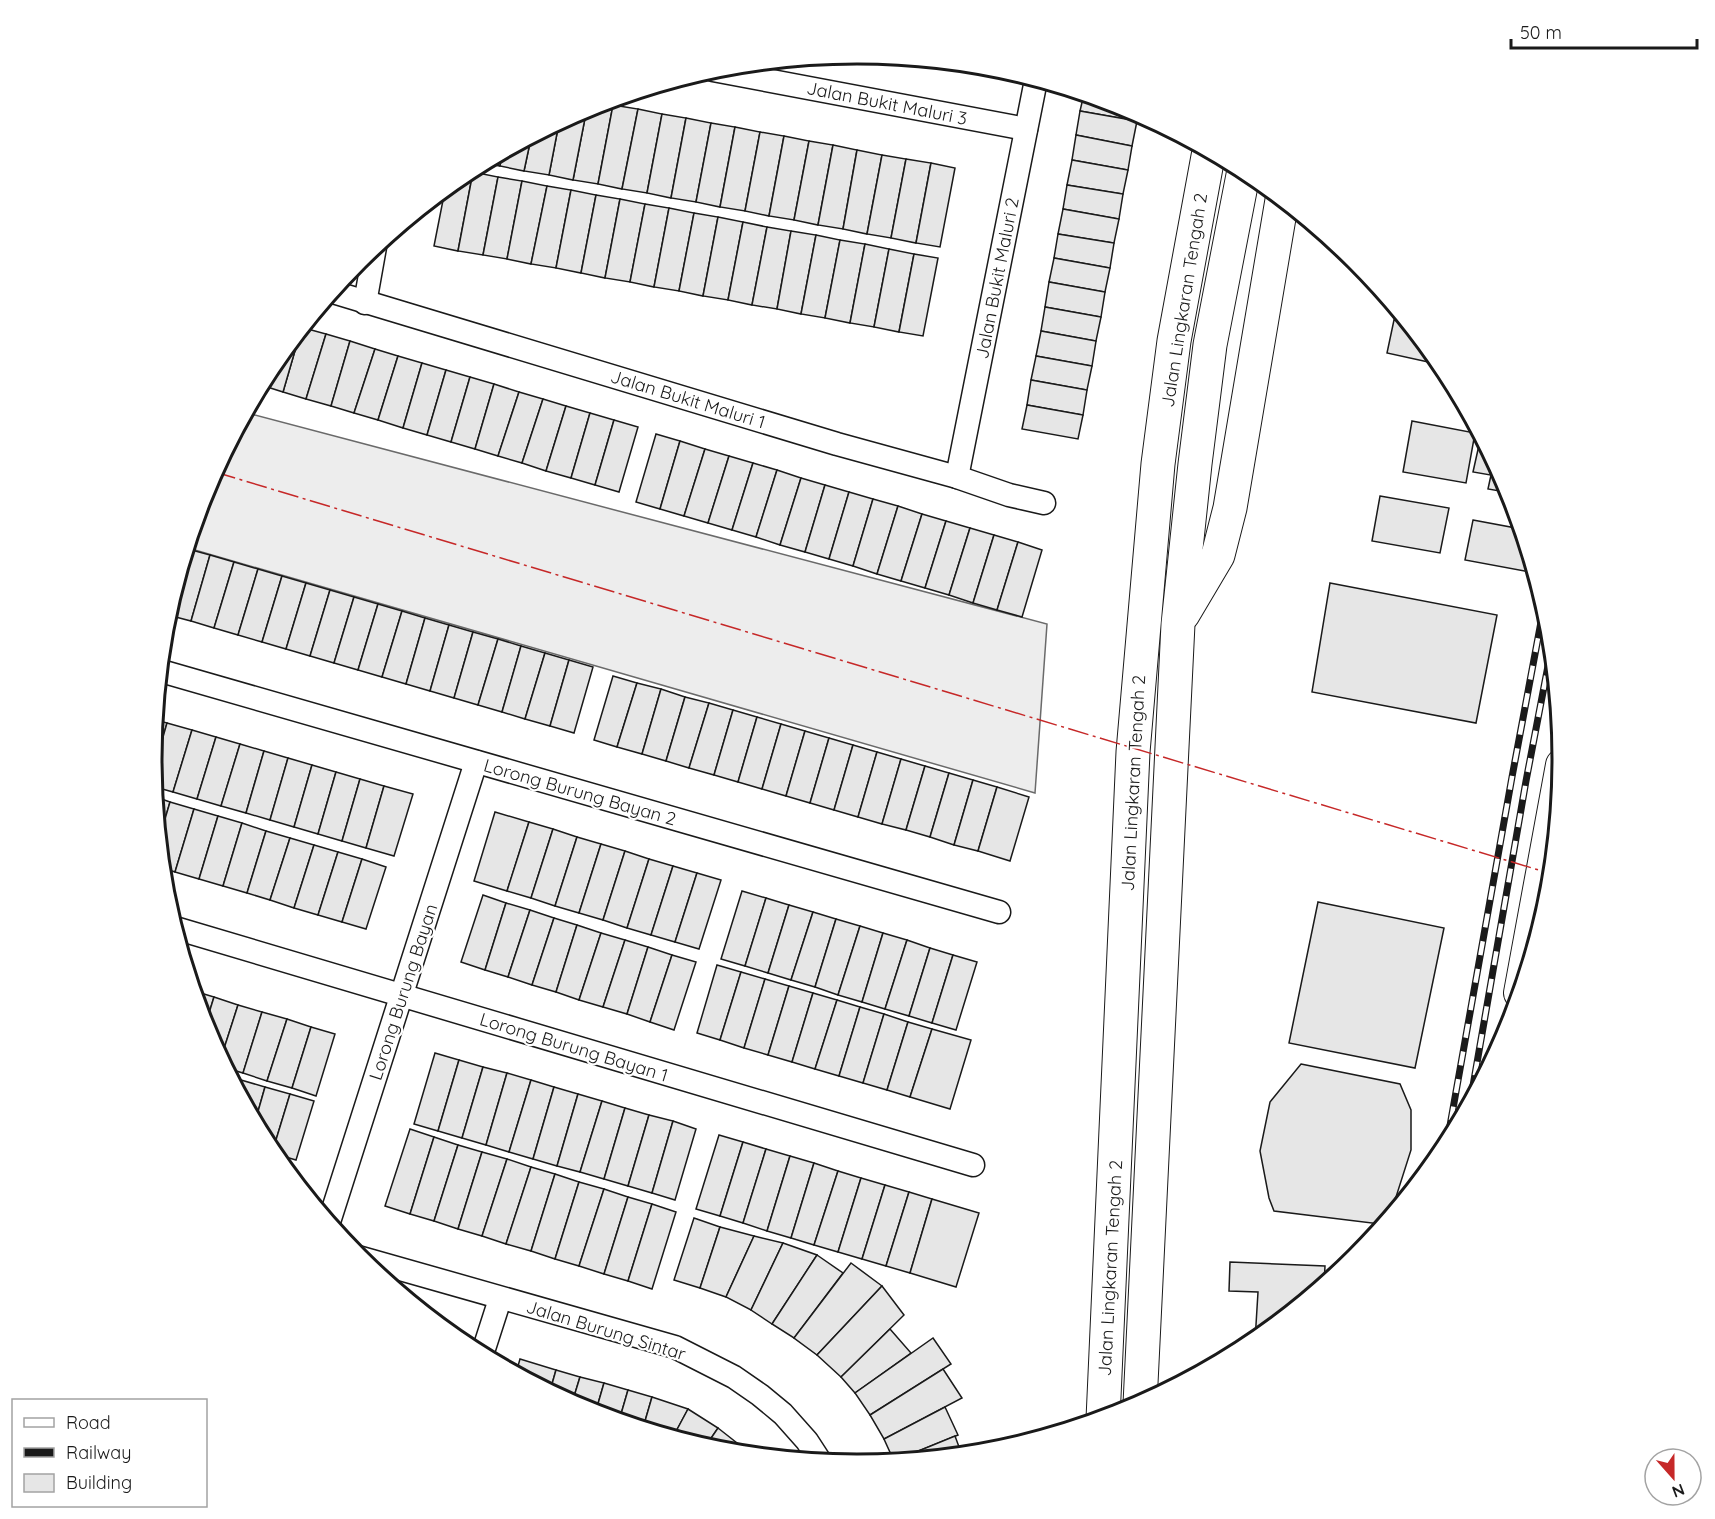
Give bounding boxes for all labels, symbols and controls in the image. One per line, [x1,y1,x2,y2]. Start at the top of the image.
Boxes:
scale bar [1511,12,1697,50]
text: 50 m [1520,21,1562,44]
street label: Jalan Bukit Maluri 3 [805,76,969,130]
street label: Jalan Lingkaran Tengah 2 [1156,191,1212,409]
street label: Jalan Bukit Maluri 2 [970,195,1024,361]
street label: Jalan Bukit Maluri 1 [608,365,768,433]
street label: Jalan Lingkaran Tengah 2 [1116,674,1150,892]
street label: Lorong Burung Bayan 2 [481,754,679,831]
street label: Lorong Burung Bayan [364,901,442,1083]
street label: Lorong Burung Bayan 1 [477,1007,671,1087]
street label: Jalan Lingkaran Tengah 2 [1093,1159,1127,1377]
street label: Jalan Burung Sintar [523,1295,689,1365]
legend [12,1399,207,1507]
text: Road [66,1411,111,1434]
text: Railway [66,1441,132,1464]
north arrow [1643,1447,1703,1507]
text: Building [66,1471,132,1494]
text: N [1669,1480,1687,1502]

